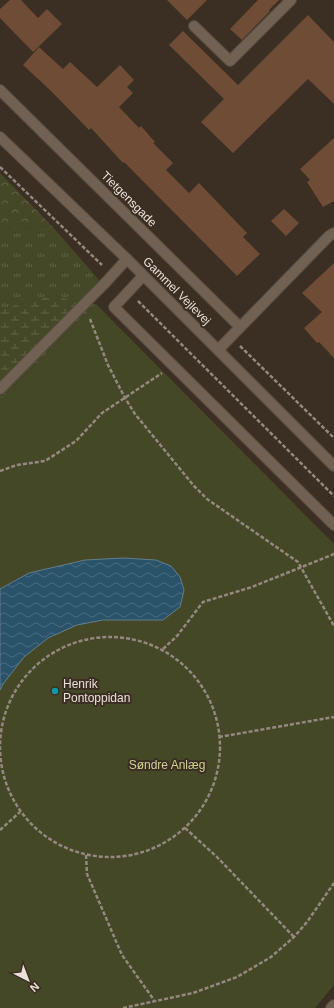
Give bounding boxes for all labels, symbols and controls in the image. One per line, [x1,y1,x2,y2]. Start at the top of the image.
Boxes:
street label: Tietgensgade [98,168,160,230]
street label: Gammel Vejlevej [140,254,214,328]
place label: Henrik Pontoppidan [63,677,130,705]
marker: Henrik Pontoppidan [50,686,60,696]
park label: Søndre Anlæg [129,758,205,772]
north arrow [8,960,48,1000]
text: N [28,980,42,995]

